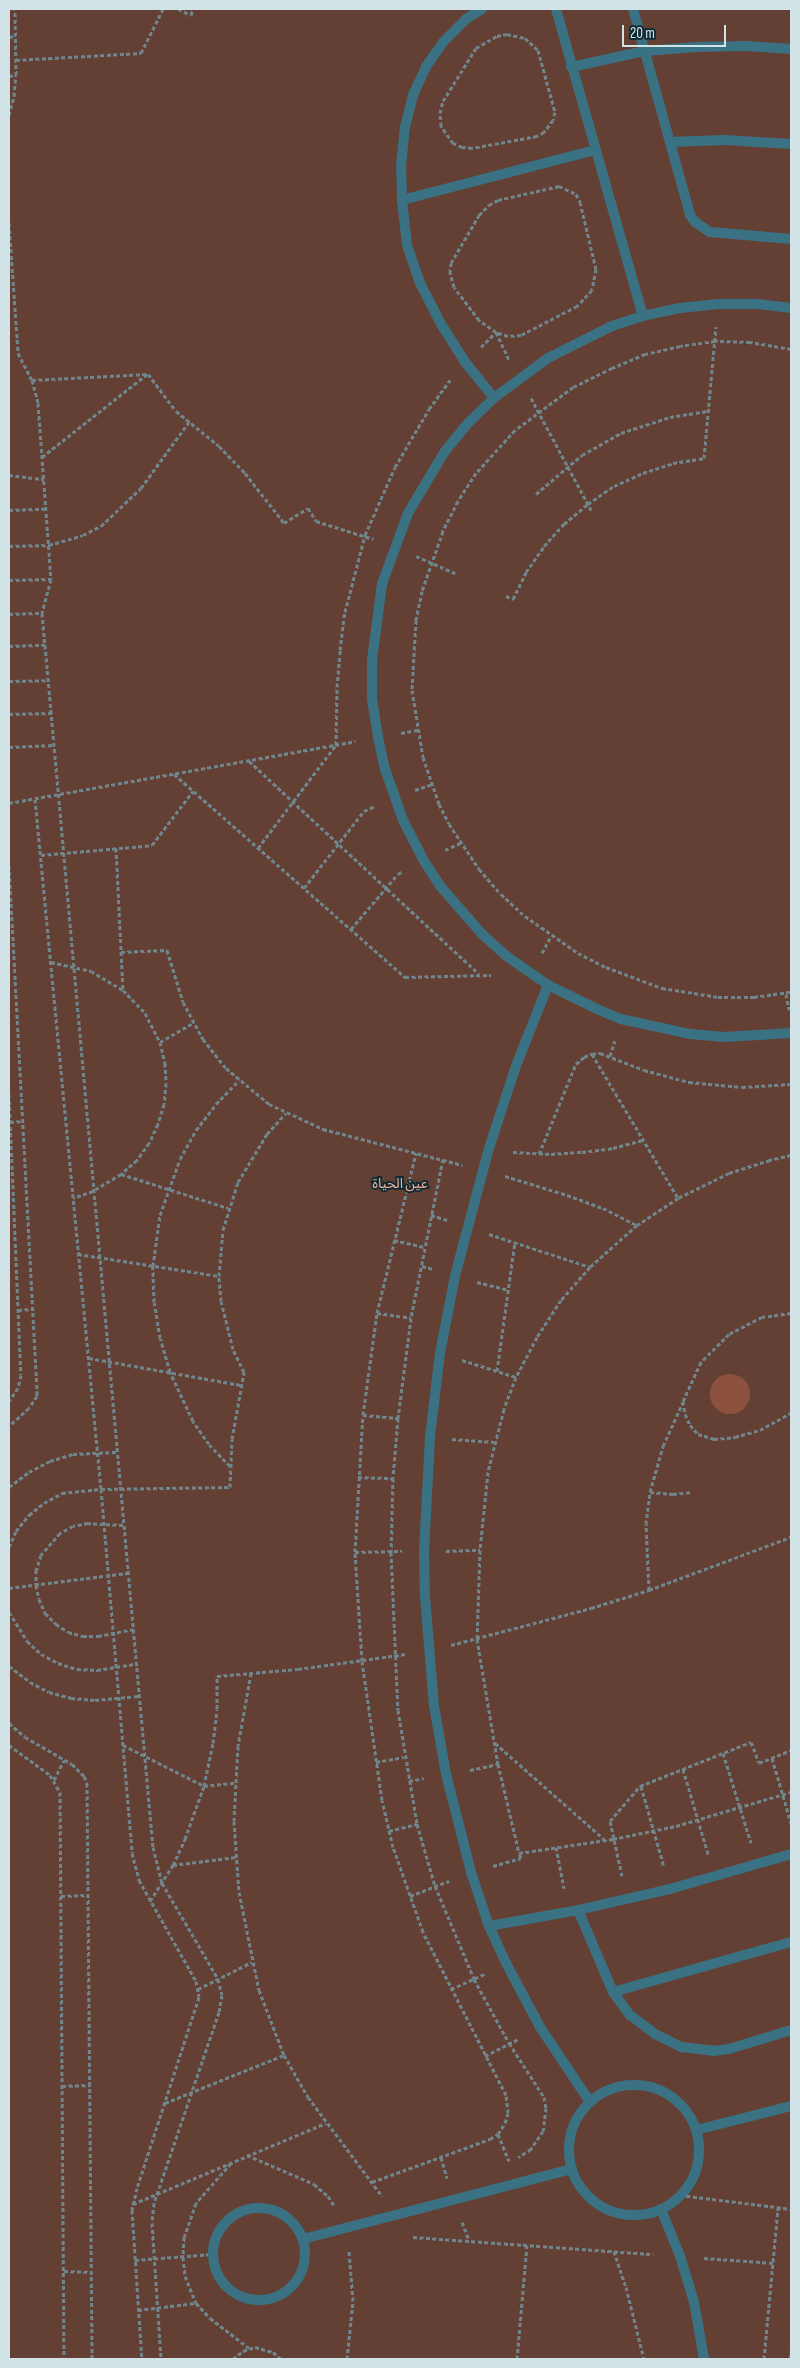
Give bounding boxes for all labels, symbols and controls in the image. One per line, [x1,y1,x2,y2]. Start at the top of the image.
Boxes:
scale bar [625,15,729,47]
text: 20 m [630,24,655,43]
park label: عين الحياة [372,1176,428,1192]

